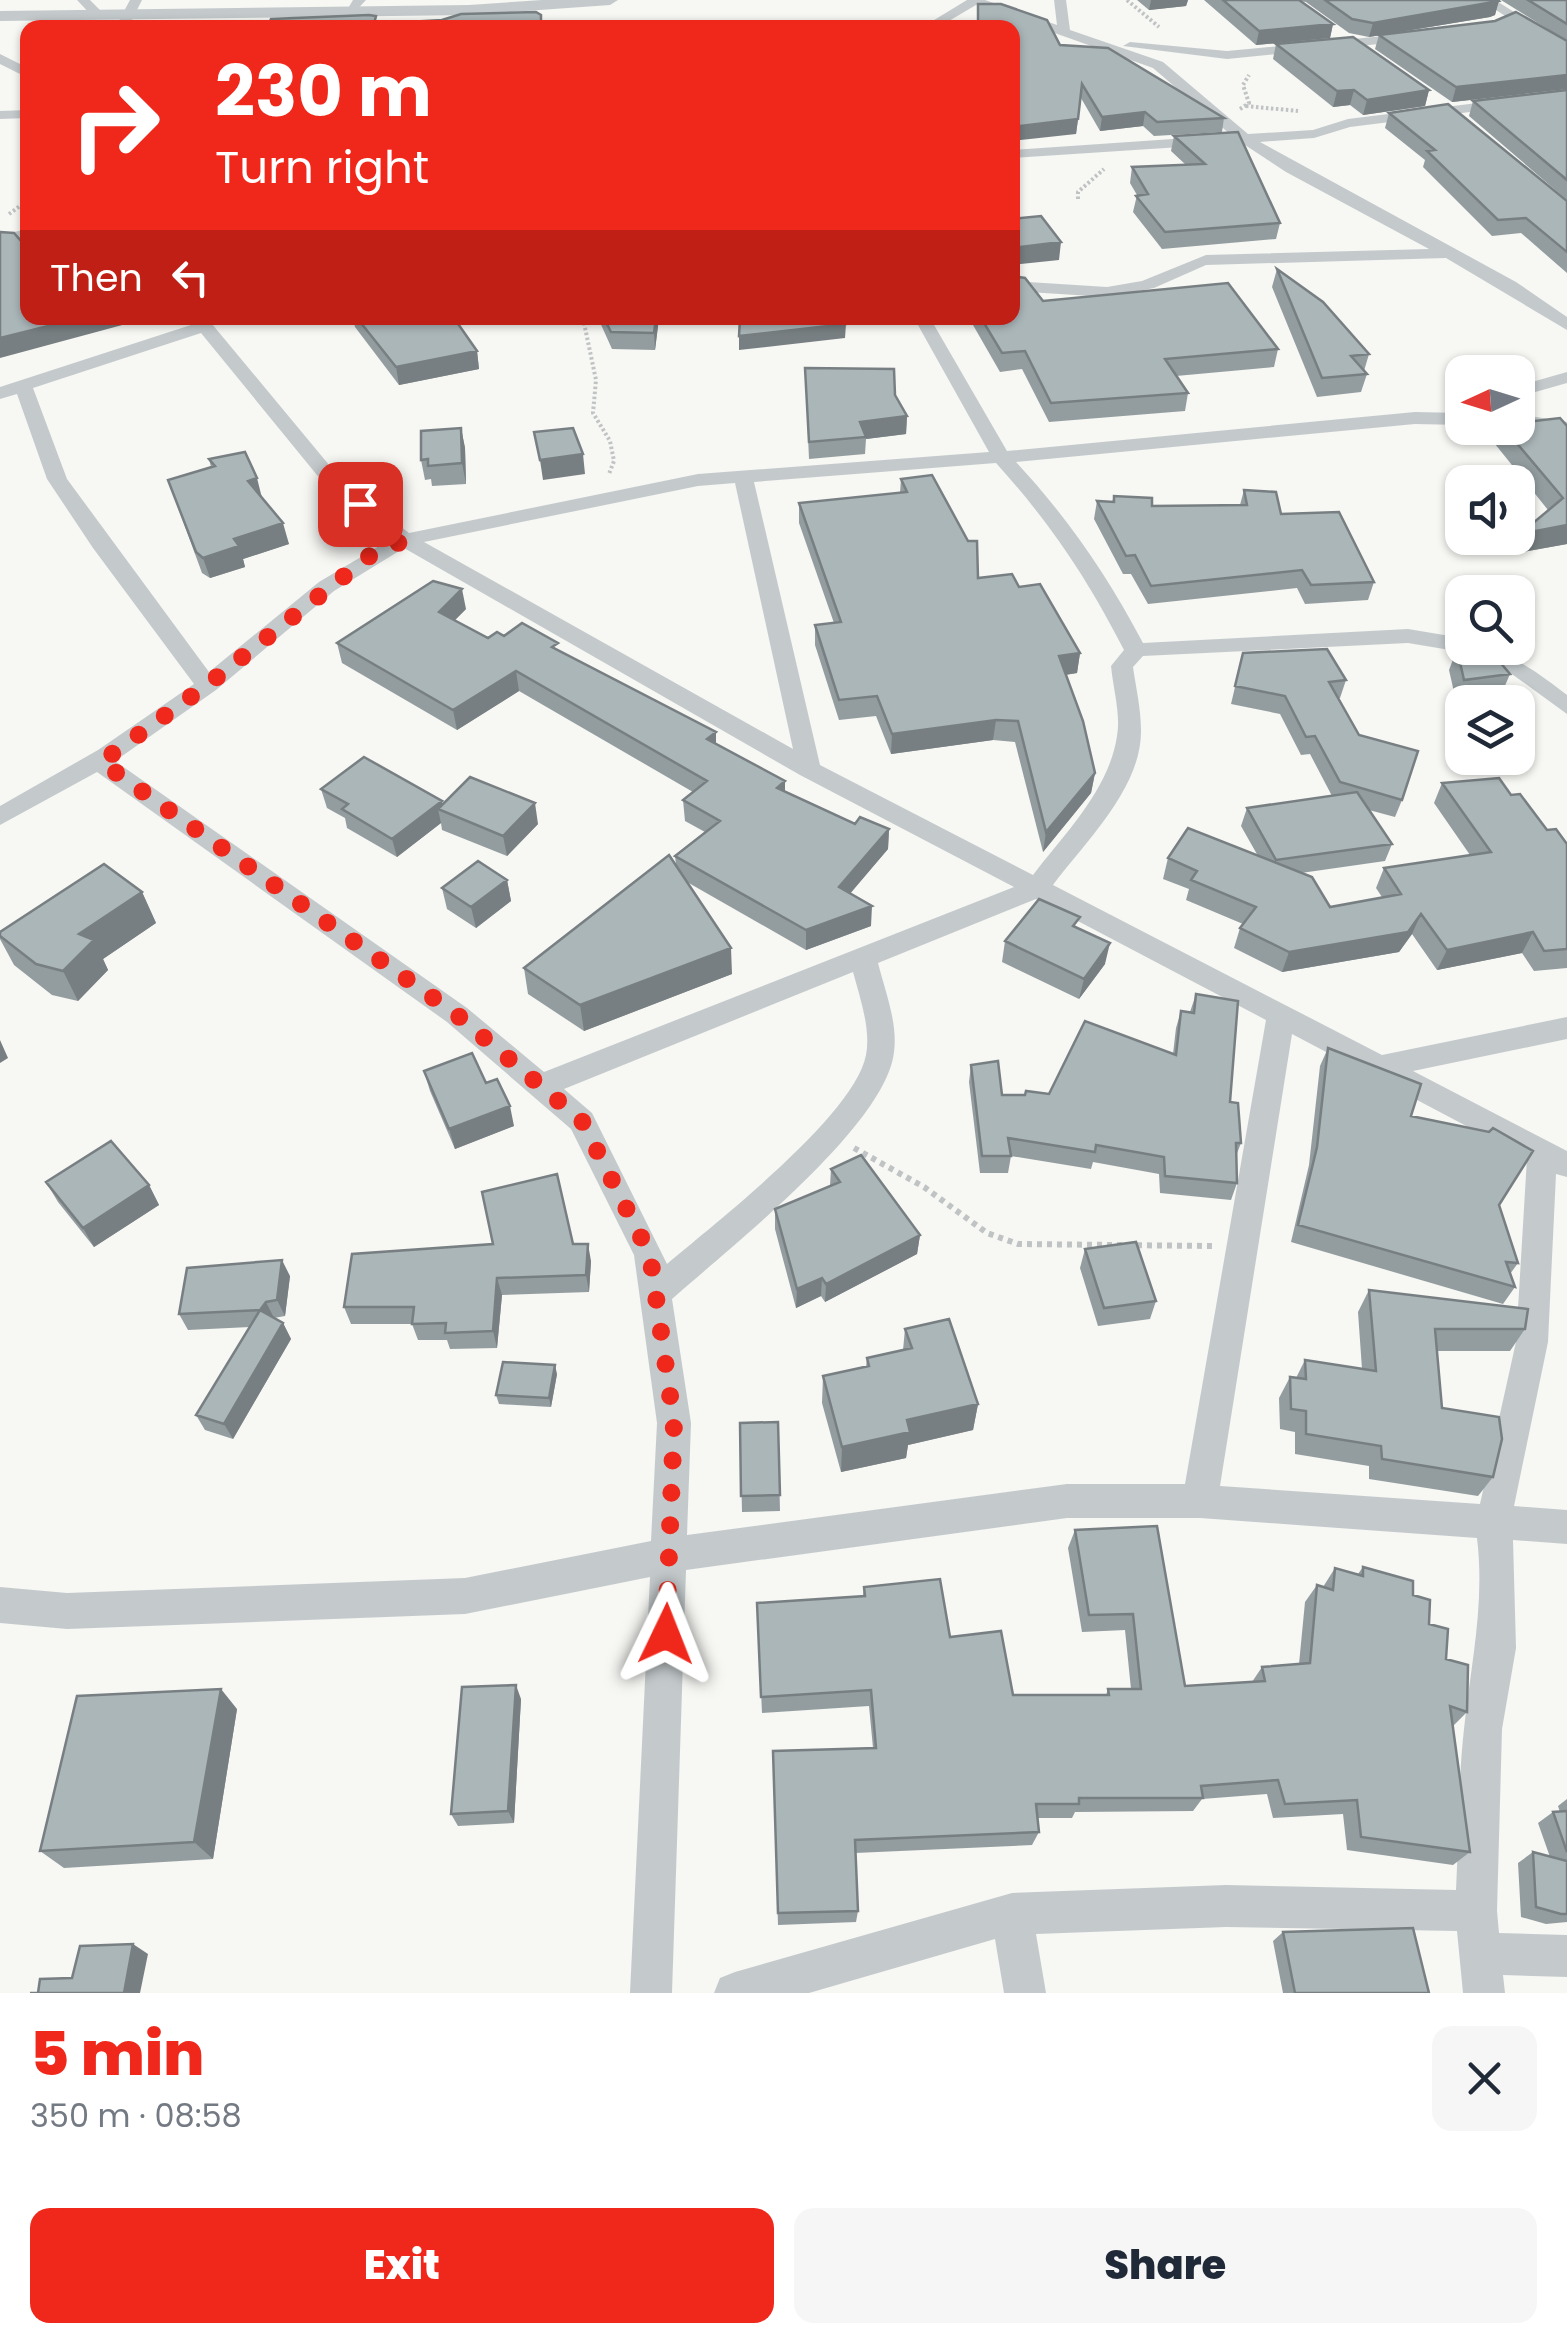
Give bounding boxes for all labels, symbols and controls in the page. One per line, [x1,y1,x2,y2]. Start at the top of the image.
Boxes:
text: 230 m [215,42,432,141]
icon: right [50,60,180,190]
text: Turn right [215,136,429,199]
icon: left [163,250,218,305]
text: Then [50,251,143,304]
north arrow [1445,355,1535,445]
map controls [1445,355,1535,775]
pin [318,462,403,547]
button: sound [1445,465,1535,555]
icon: arrive [333,477,388,532]
button: search [1445,575,1535,665]
button: layers [1445,685,1535,775]
position arrow [614,1582,718,1686]
text: 5 min [30,2012,204,2096]
button: close [1432,2026,1537,2131]
text: 350 m · 08:58 [30,2093,242,2138]
button: Exit [30,2208,774,2323]
button: Share [794,2208,1537,2323]

